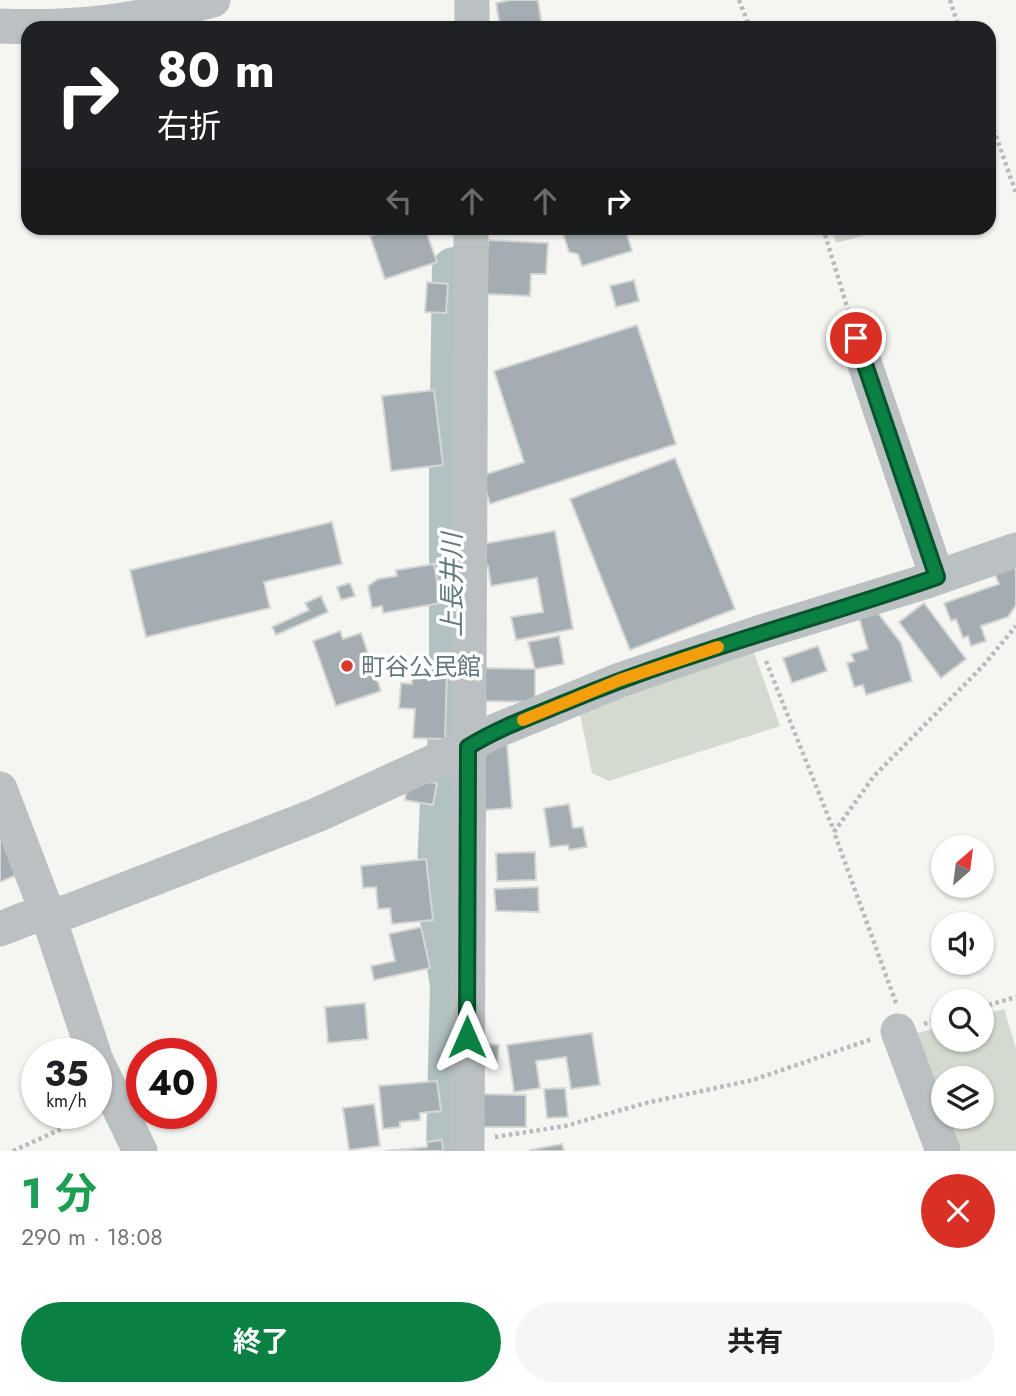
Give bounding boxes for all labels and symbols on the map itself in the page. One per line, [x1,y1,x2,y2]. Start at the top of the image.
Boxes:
pin [826,308,886,368]
water label: 上長井川 [433,530,471,637]
place label: 町谷公民館 [361,649,481,684]
marker: 町谷公民館 [339,658,355,674]
north arrow [931,835,994,898]
position arrow [430,1000,504,1074]
speed limit sign: 40 [126,1038,217,1129]

